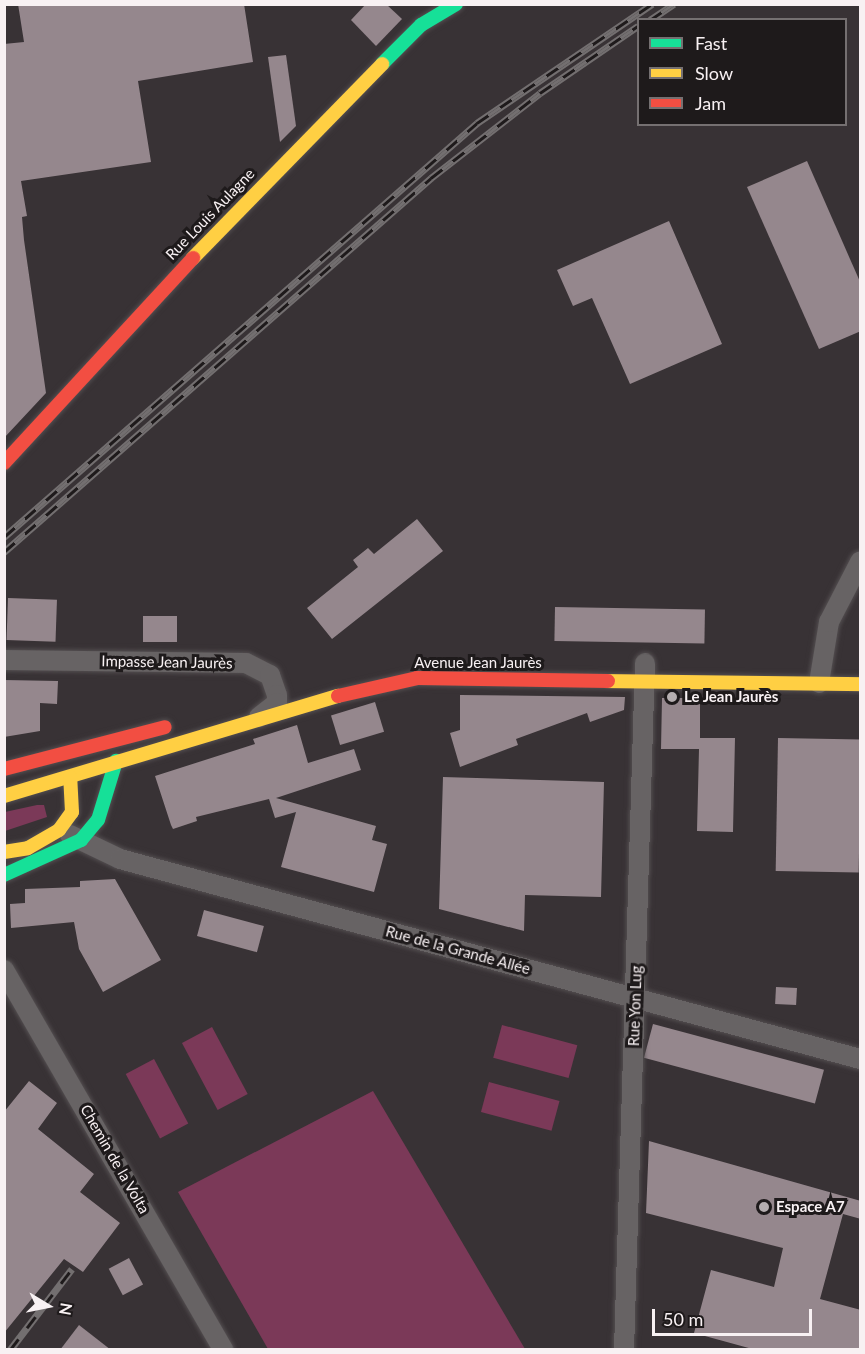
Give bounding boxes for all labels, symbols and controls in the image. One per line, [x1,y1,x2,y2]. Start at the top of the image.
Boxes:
legend [637,18,847,126]
text: Fast [695,32,727,54]
text: Slow [695,62,733,84]
text: Jam [695,92,726,114]
street label: Rue Louis Aulagne [162,164,258,264]
street label: Impasse Jean Jaurès [101,652,233,672]
street label: Avenue Jean Jaurès [414,654,542,672]
place label: Le Jean Jaurès [684,688,779,706]
marker: Le Jean Jaurès [665,690,679,704]
street label: Rue de la Grande Allée [384,922,532,978]
street label: Rue Yon Lug [625,965,645,1047]
street label: Chemin de la Volta [76,1101,154,1217]
place label: Espace A7 [776,1198,845,1216]
marker: Espace A7 [757,1200,771,1214]
north arrow [18,1276,78,1336]
scale bar [655,1297,816,1335]
text: N [56,1301,77,1317]
text: 50 m [663,1308,703,1330]

